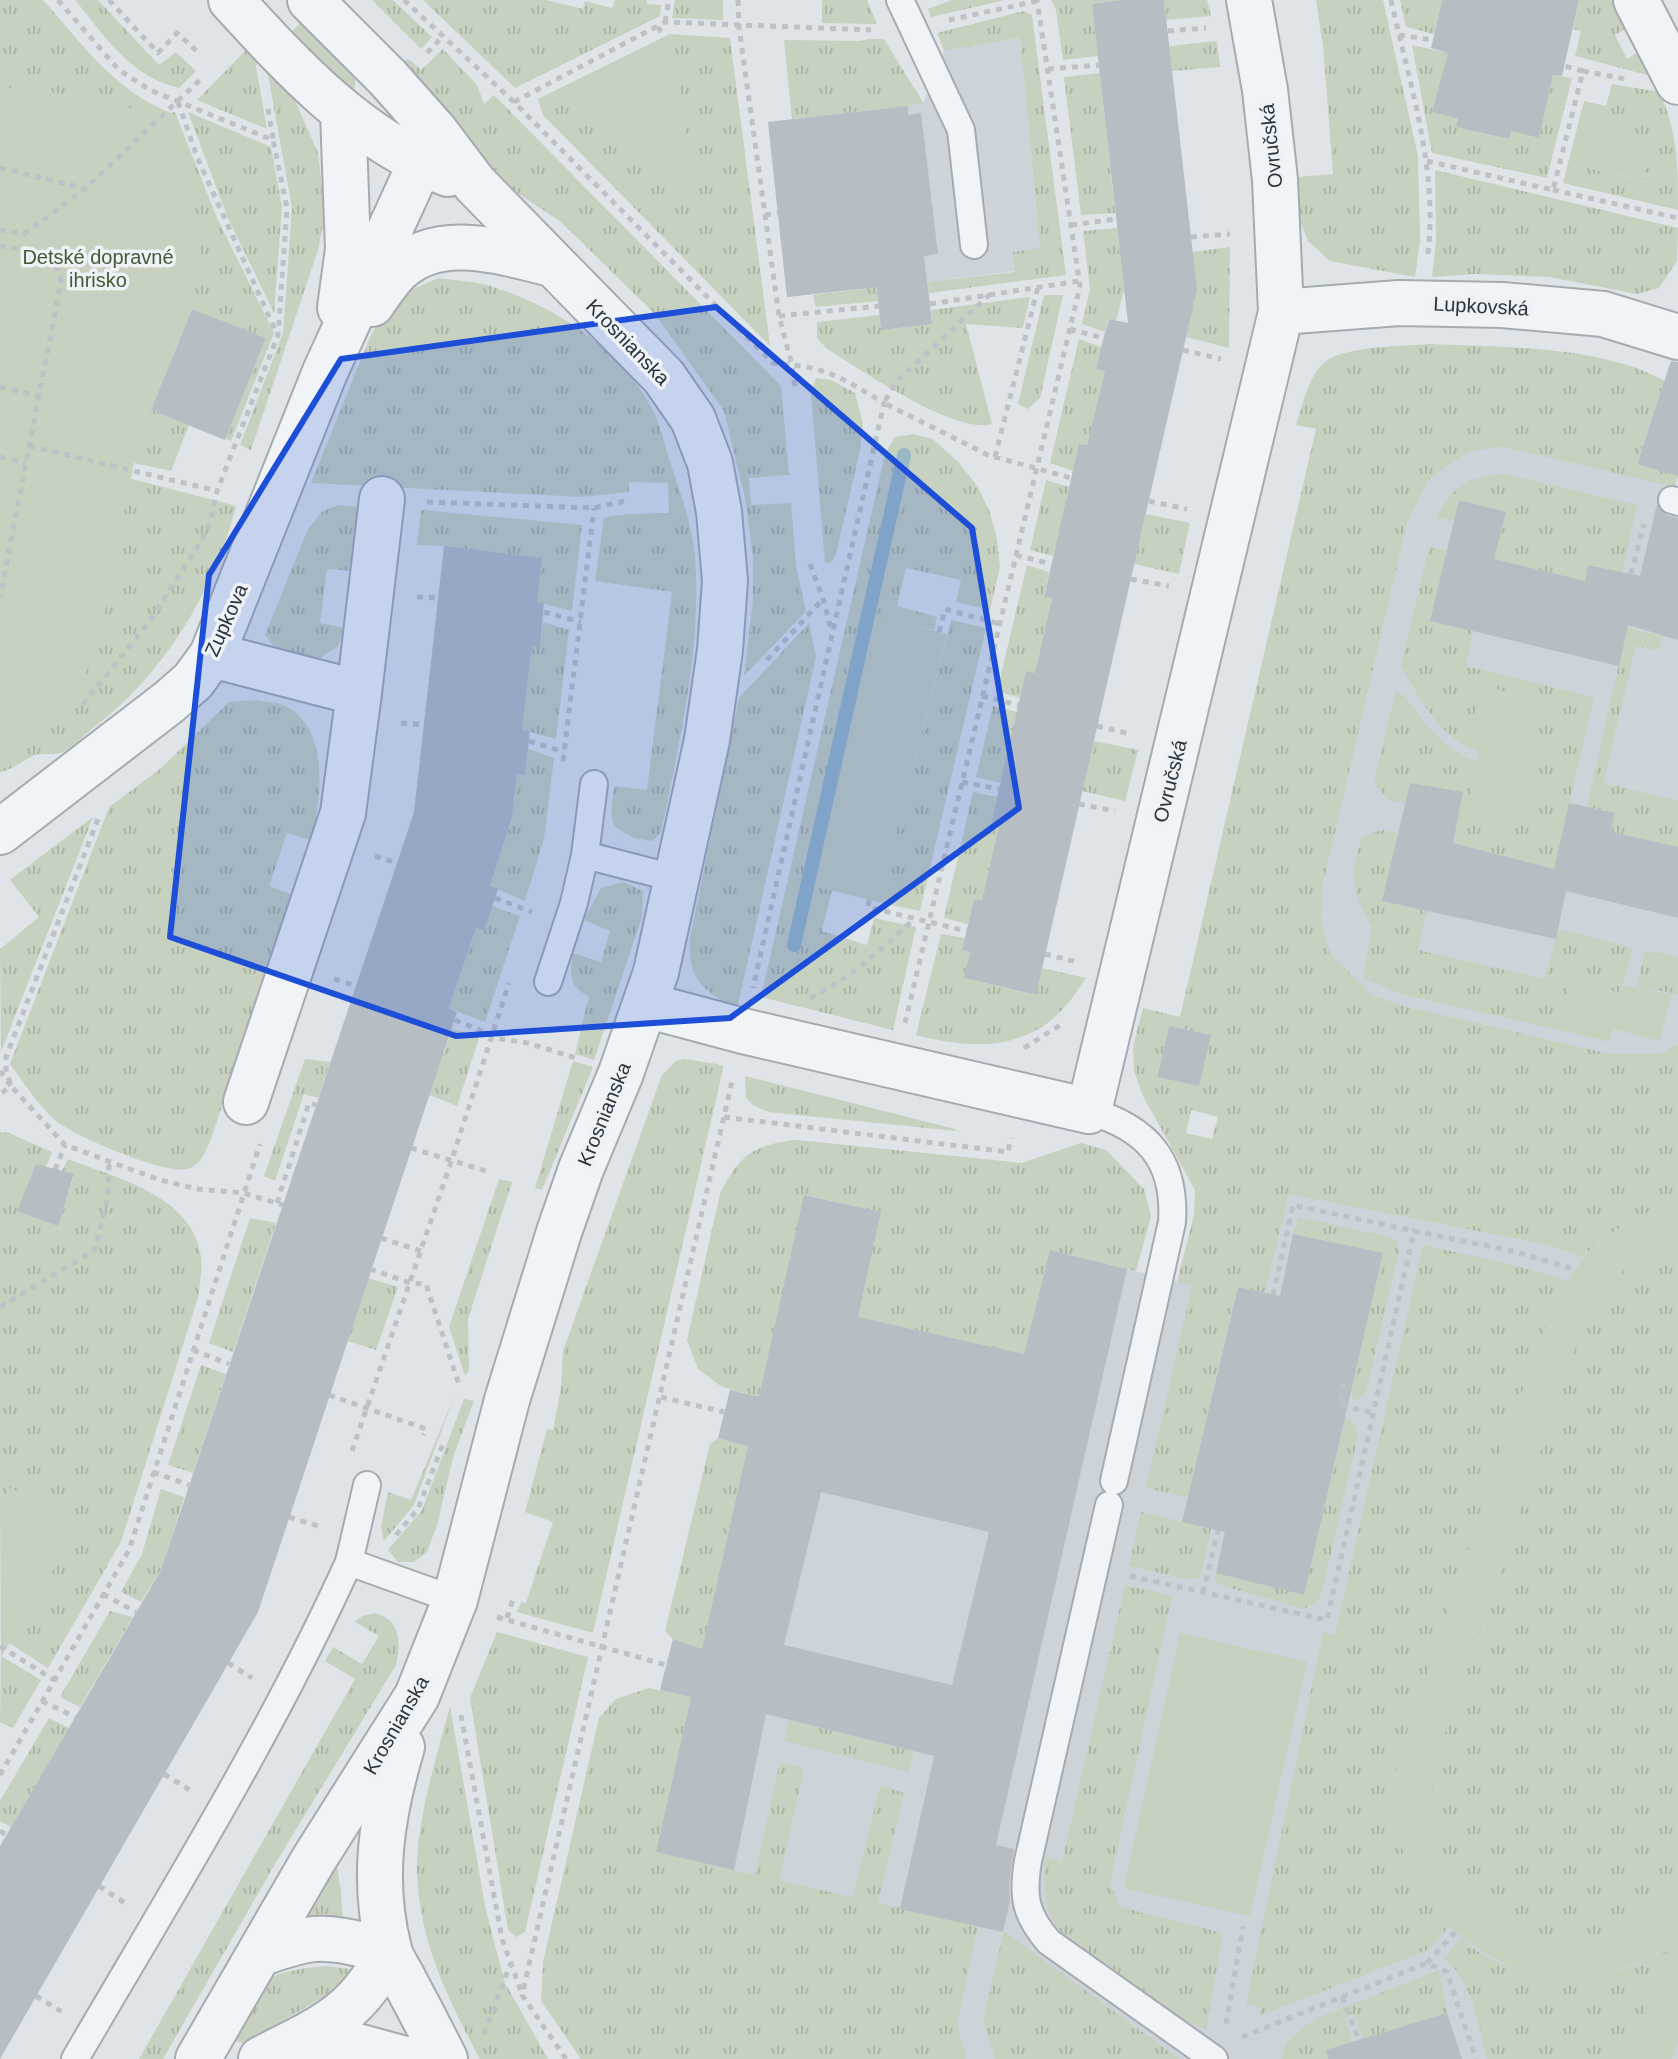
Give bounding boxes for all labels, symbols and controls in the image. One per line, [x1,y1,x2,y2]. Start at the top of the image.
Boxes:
street label: Ovručská [1256,102,1286,189]
park label: Detské dopravné ihrisko [22,246,174,291]
street label: Lupkovská [1433,293,1530,320]
street label: Krosnianska [582,295,675,390]
street label: Zupkova [200,580,252,660]
street label: Ovručská [1149,737,1191,825]
street label: Krosnianska [573,1058,635,1169]
street label: Krosnianska [359,1671,433,1778]

